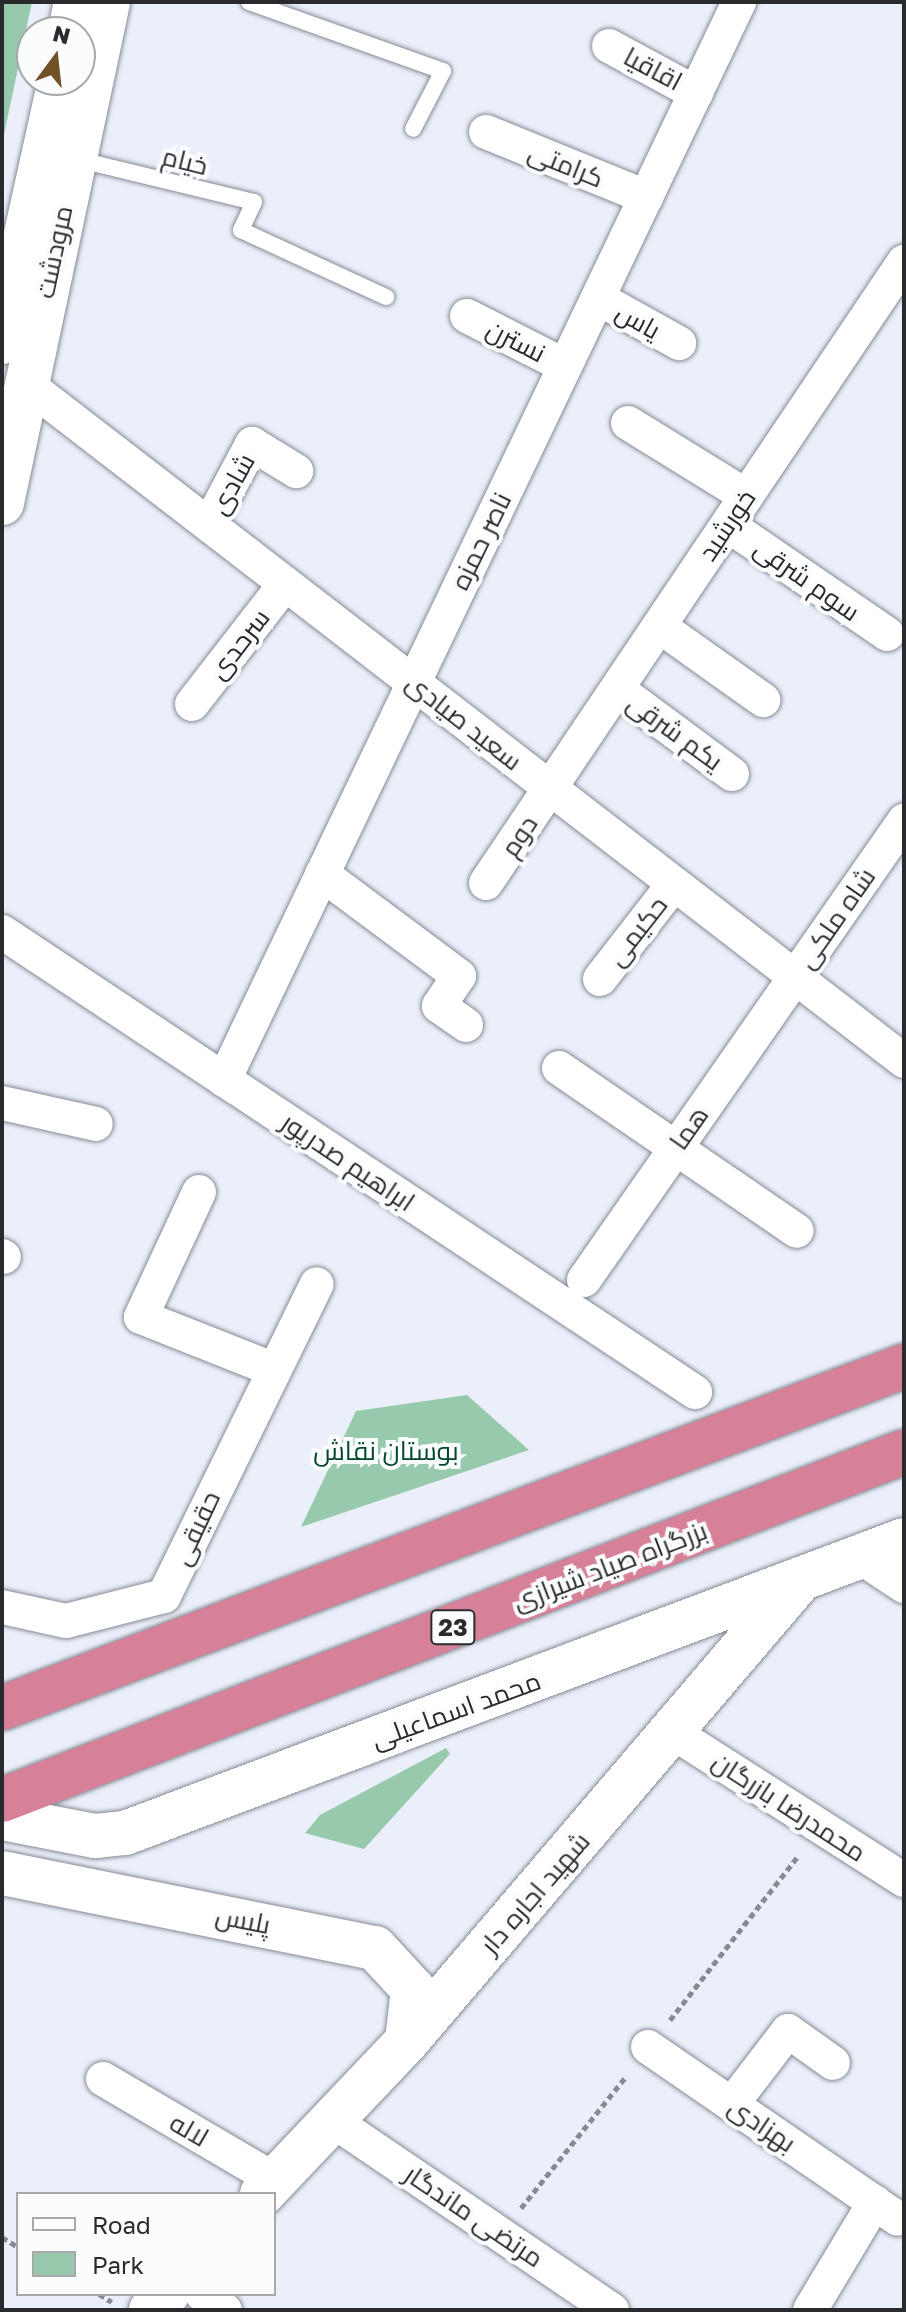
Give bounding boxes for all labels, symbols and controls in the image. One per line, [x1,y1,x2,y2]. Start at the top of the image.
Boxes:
north arrow [16,16,96,96]
text: N [50,19,73,49]
street label: اقاقیا [619,41,687,97]
street label: کرامتی [524,136,608,194]
street label: خیام [159,140,211,182]
street label: مرودشت [29,203,79,301]
street label: یاس [610,296,666,346]
street label: نسترن [481,313,551,369]
street label: شادی [203,448,261,520]
street label: خورشید [692,483,762,567]
street label: ناصر حمزه [444,487,518,595]
street label: سوم شرقی [748,532,866,628]
street label: سرحدی [202,603,276,685]
street label: سعید صیادی [400,667,528,777]
street label: یکم شرقی [621,687,729,777]
street label: دوم [494,809,544,863]
street label: شاه ملکی [790,862,882,974]
street label: حکیمی [600,890,674,972]
street label: هما [663,1100,715,1156]
street label: ابراهیم صدرپور [276,1106,420,1218]
park label: بوستان نقاش [313,1435,459,1467]
street label: حقیقی [165,1486,227,1570]
street label: بزرگراه صیاد شیرازی [509,1515,711,1617]
road number: 23 [429,1607,477,1647]
street label: محمد اسماعیلی [367,1665,545,1755]
street label: محمدرضا بازرگان [706,1746,872,1868]
street label: شهید اجاره دار [474,1826,596,1960]
street label: پلیس [213,1899,273,1941]
street label: بهزادی [722,2091,802,2159]
street label: لاله [164,2107,214,2153]
street label: مرتضی ماندگار [399,2158,549,2274]
legend [16,2192,276,2296]
text: Road [92,2210,151,2239]
text: Park [92,2250,144,2279]

